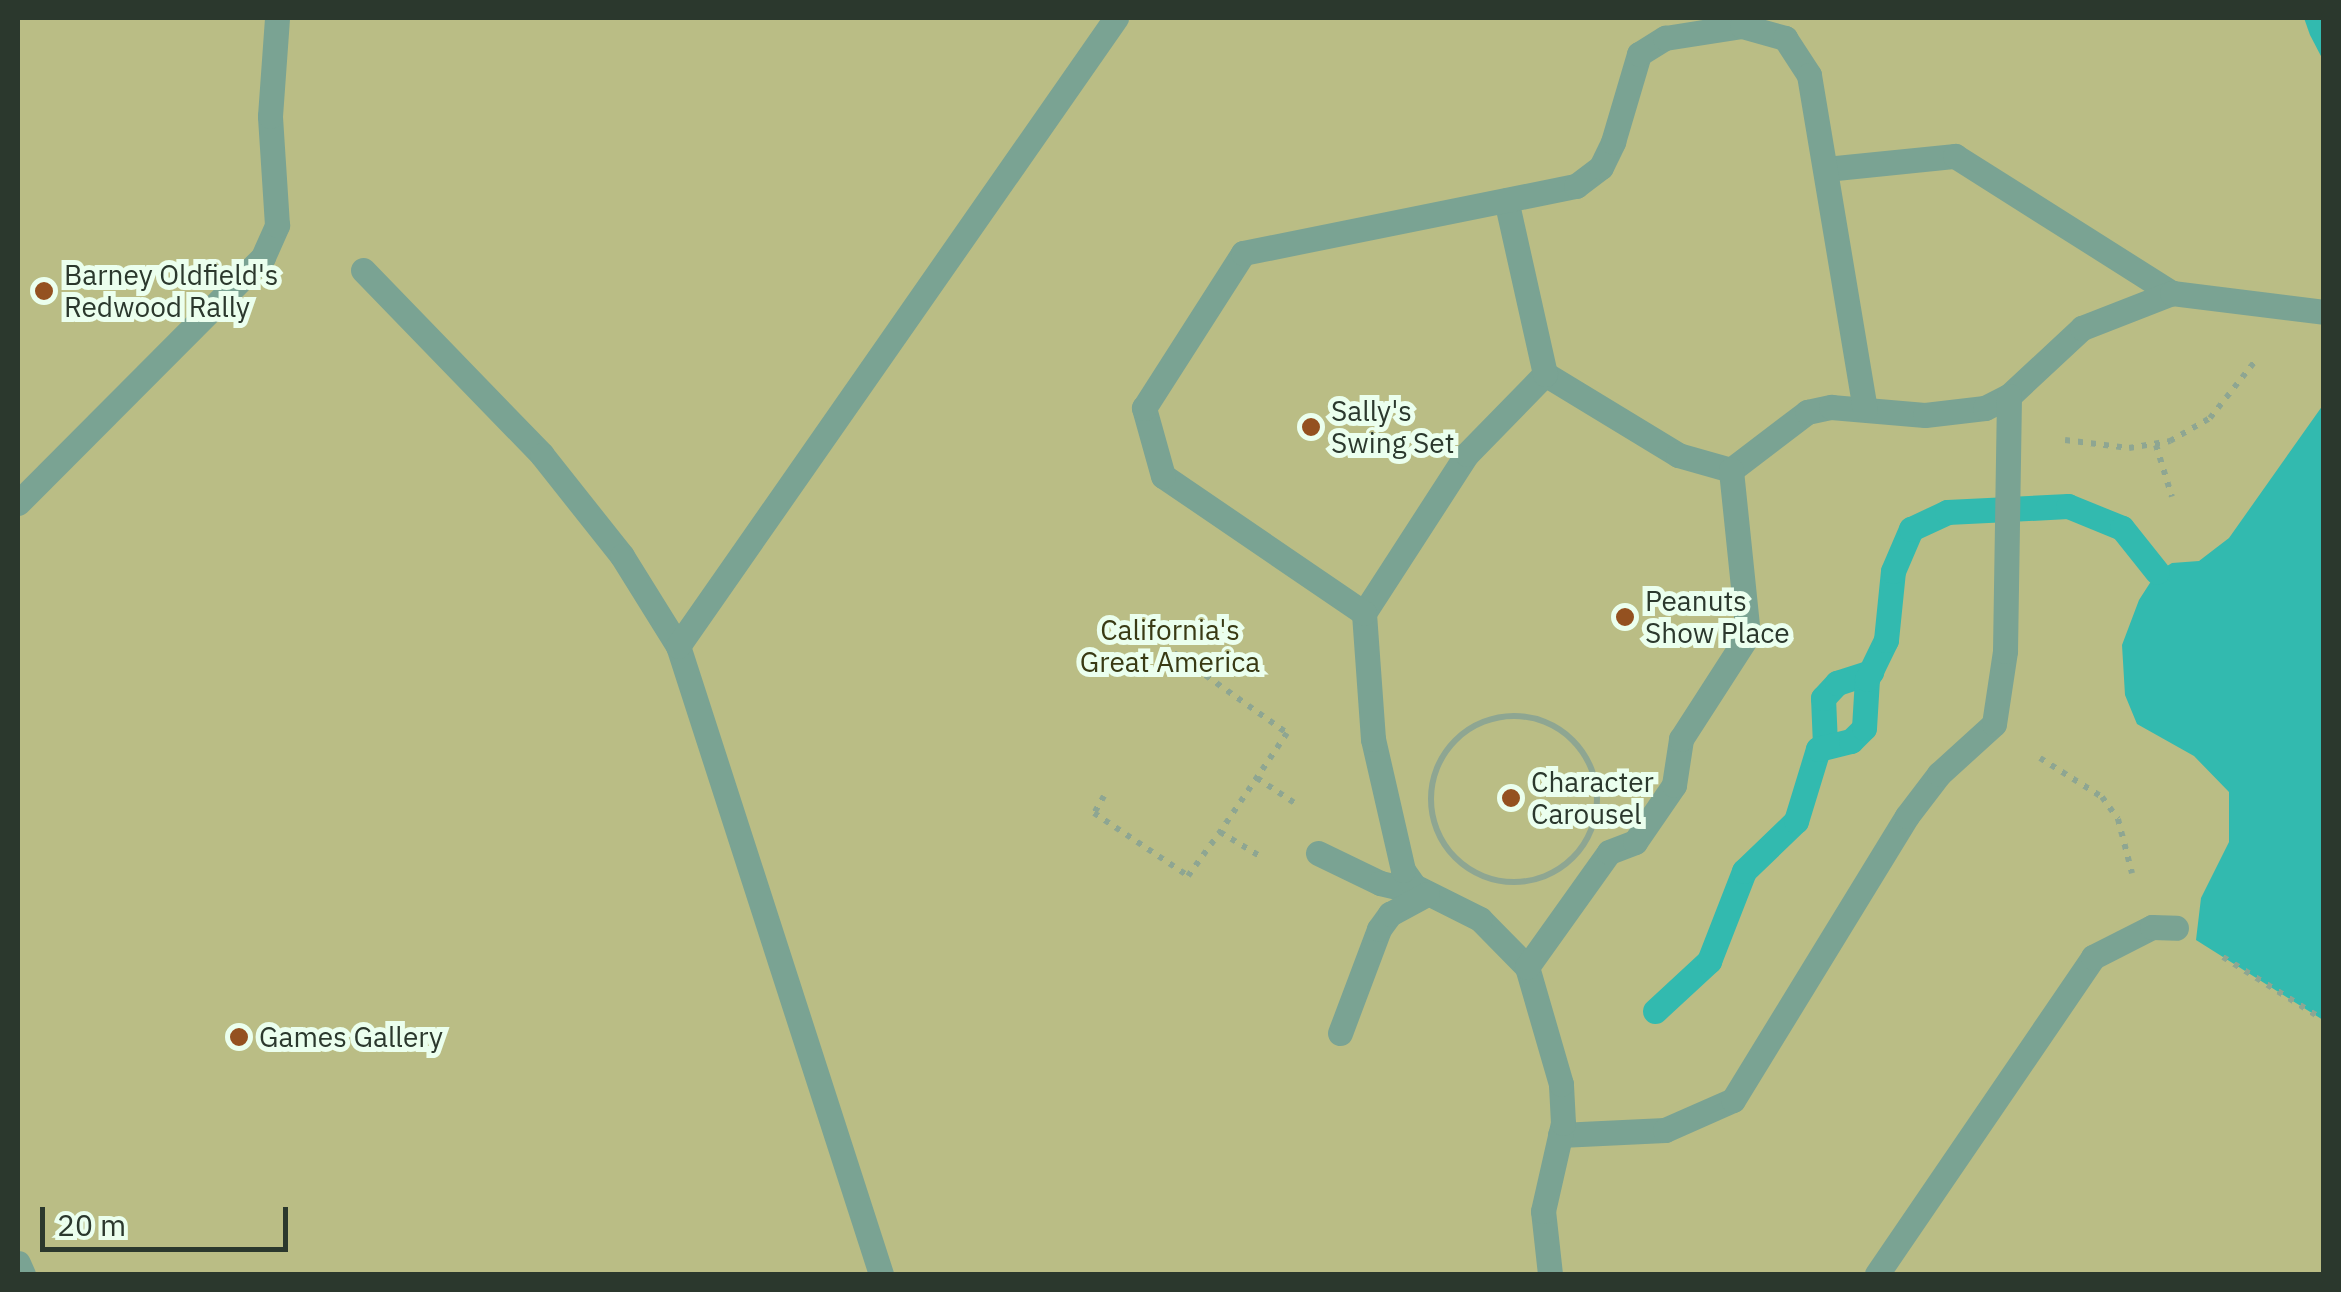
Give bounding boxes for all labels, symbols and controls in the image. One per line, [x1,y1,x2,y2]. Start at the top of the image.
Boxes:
place label: Barney Oldfield's Redwood Rally [64,258,278,324]
marker: Barney Oldfield's Redwood Rally [33,280,55,302]
place label: Sally's Swing Set [1331,394,1455,460]
marker: Sally's Swing Set [1300,416,1322,438]
place label: Peanuts Show Place [1645,584,1790,650]
marker: Peanuts Show Place [1614,606,1636,628]
park label: California's Great America [1080,613,1260,679]
place label: Character Carousel [1531,765,1654,831]
marker: Character Carousel [1500,787,1522,809]
place label: Games Gallery [259,1020,443,1054]
marker: Games Gallery [228,1026,250,1048]
scale bar [45,1187,292,1249]
text: 20 m [57,1205,126,1244]

